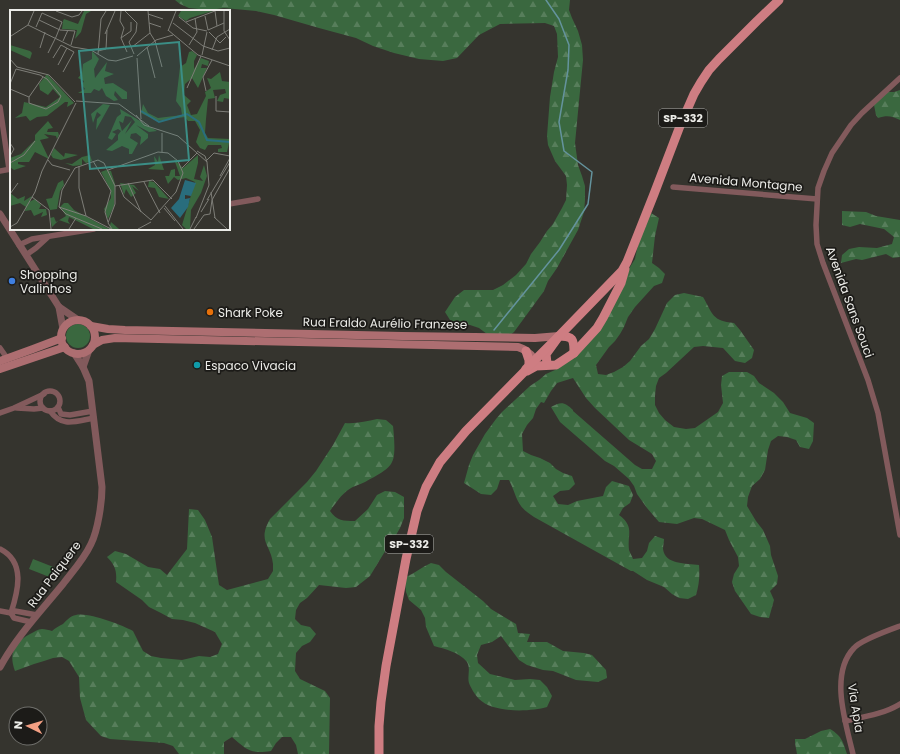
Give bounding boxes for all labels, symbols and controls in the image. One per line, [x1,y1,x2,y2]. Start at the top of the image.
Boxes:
inset map [10,10,230,230]
road number: SP-332 [659,109,707,127]
street label: Avenida Montagne [689,169,803,195]
street label: Avenida Sans Souci [822,244,878,360]
place label: Shopping Valinhos [20,266,77,297]
marker: Shopping Valinhos [7,276,17,286]
place label: Shark Poke [218,304,283,321]
marker: Shark Poke [205,307,215,317]
street label: Rua Eraldo Aurélio Franzese [303,313,467,333]
place label: Espaco Vivacia [205,357,296,374]
marker: Espaco Vivacia [192,360,202,370]
road number: SP-332 [385,535,433,553]
street label: Rua Paiquere [23,537,85,611]
street label: Via Apia [844,682,868,734]
north arrow [8,706,48,746]
text: N [10,720,26,730]

